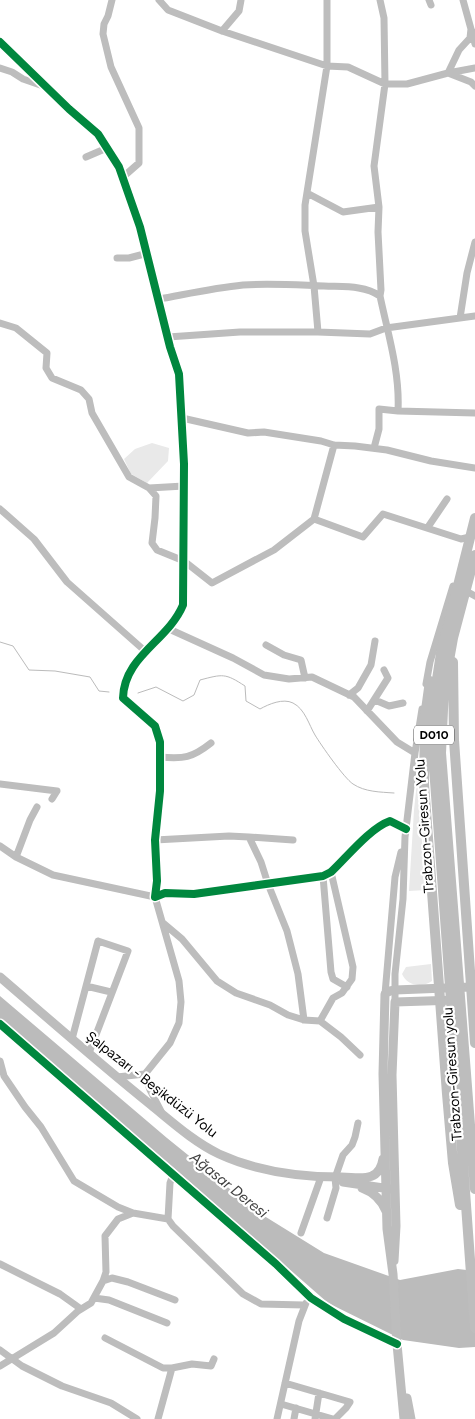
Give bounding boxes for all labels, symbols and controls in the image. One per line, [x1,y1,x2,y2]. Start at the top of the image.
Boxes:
road number: D010 [414,726,454,744]
street label: Trabzon-Giresun Yolu [411,758,438,894]
street label: Trabzon-Giresun yolu [439,1007,466,1141]
street label: Şalpazarı - Beşikdüzü Yolu [82,1028,221,1141]
water label: Ağasar Deresi [186,1148,272,1222]

